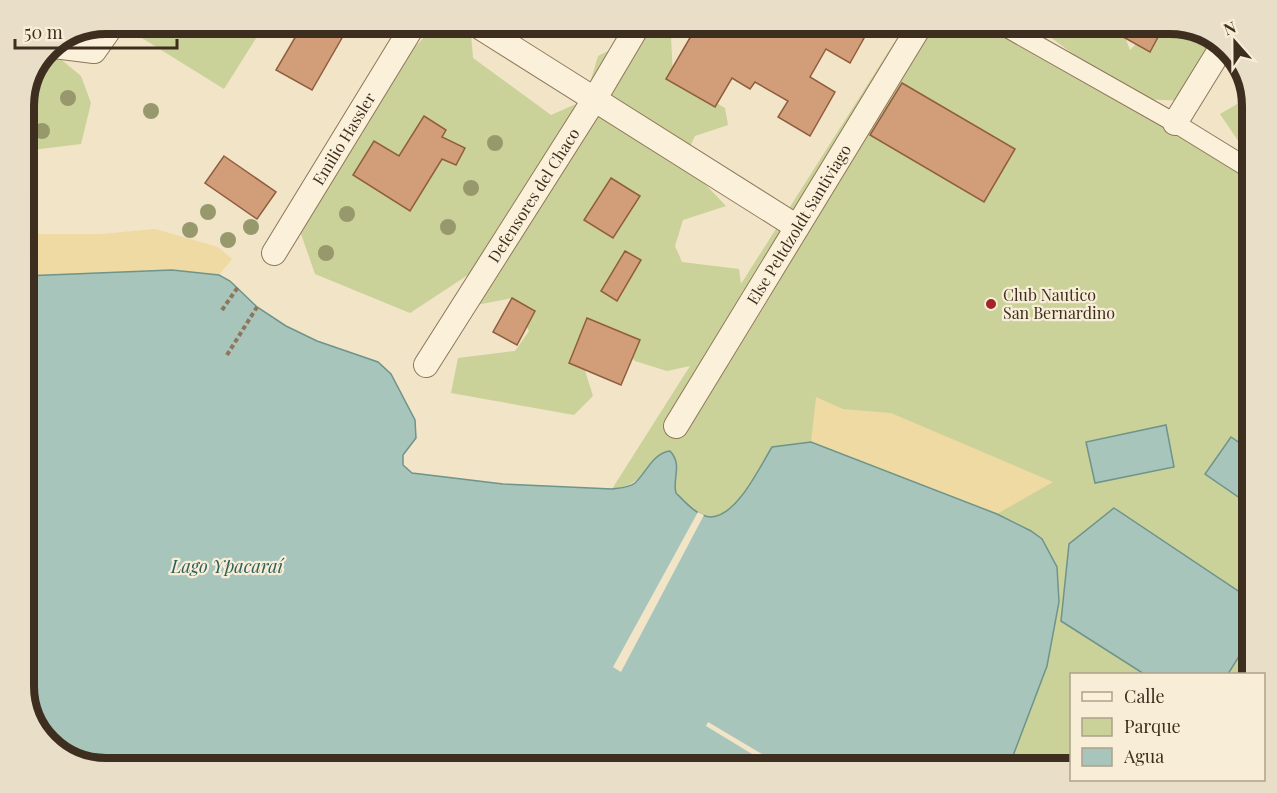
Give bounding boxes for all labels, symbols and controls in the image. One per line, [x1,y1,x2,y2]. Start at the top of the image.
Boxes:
scale bar [15,12,177,50]
north arrow [1205,12,1265,72]
text: N [1220,15,1239,39]
text: 50 m [24,20,63,44]
street label: Emilio Hassler [307,88,380,189]
street label: Defensores del Chaco [483,124,584,266]
street label: Else Peltdzoldt Santiviago [742,140,855,308]
place label: Club Nautico San Bernardino [1003,284,1115,323]
marker: Club Nautico San Bernardino [984,297,998,311]
water label: Lago Ypacaraí [170,554,285,578]
legend [1070,673,1265,781]
text: Calle [1124,684,1165,708]
text: Parque [1124,714,1181,738]
text: Agua [1123,744,1164,768]

